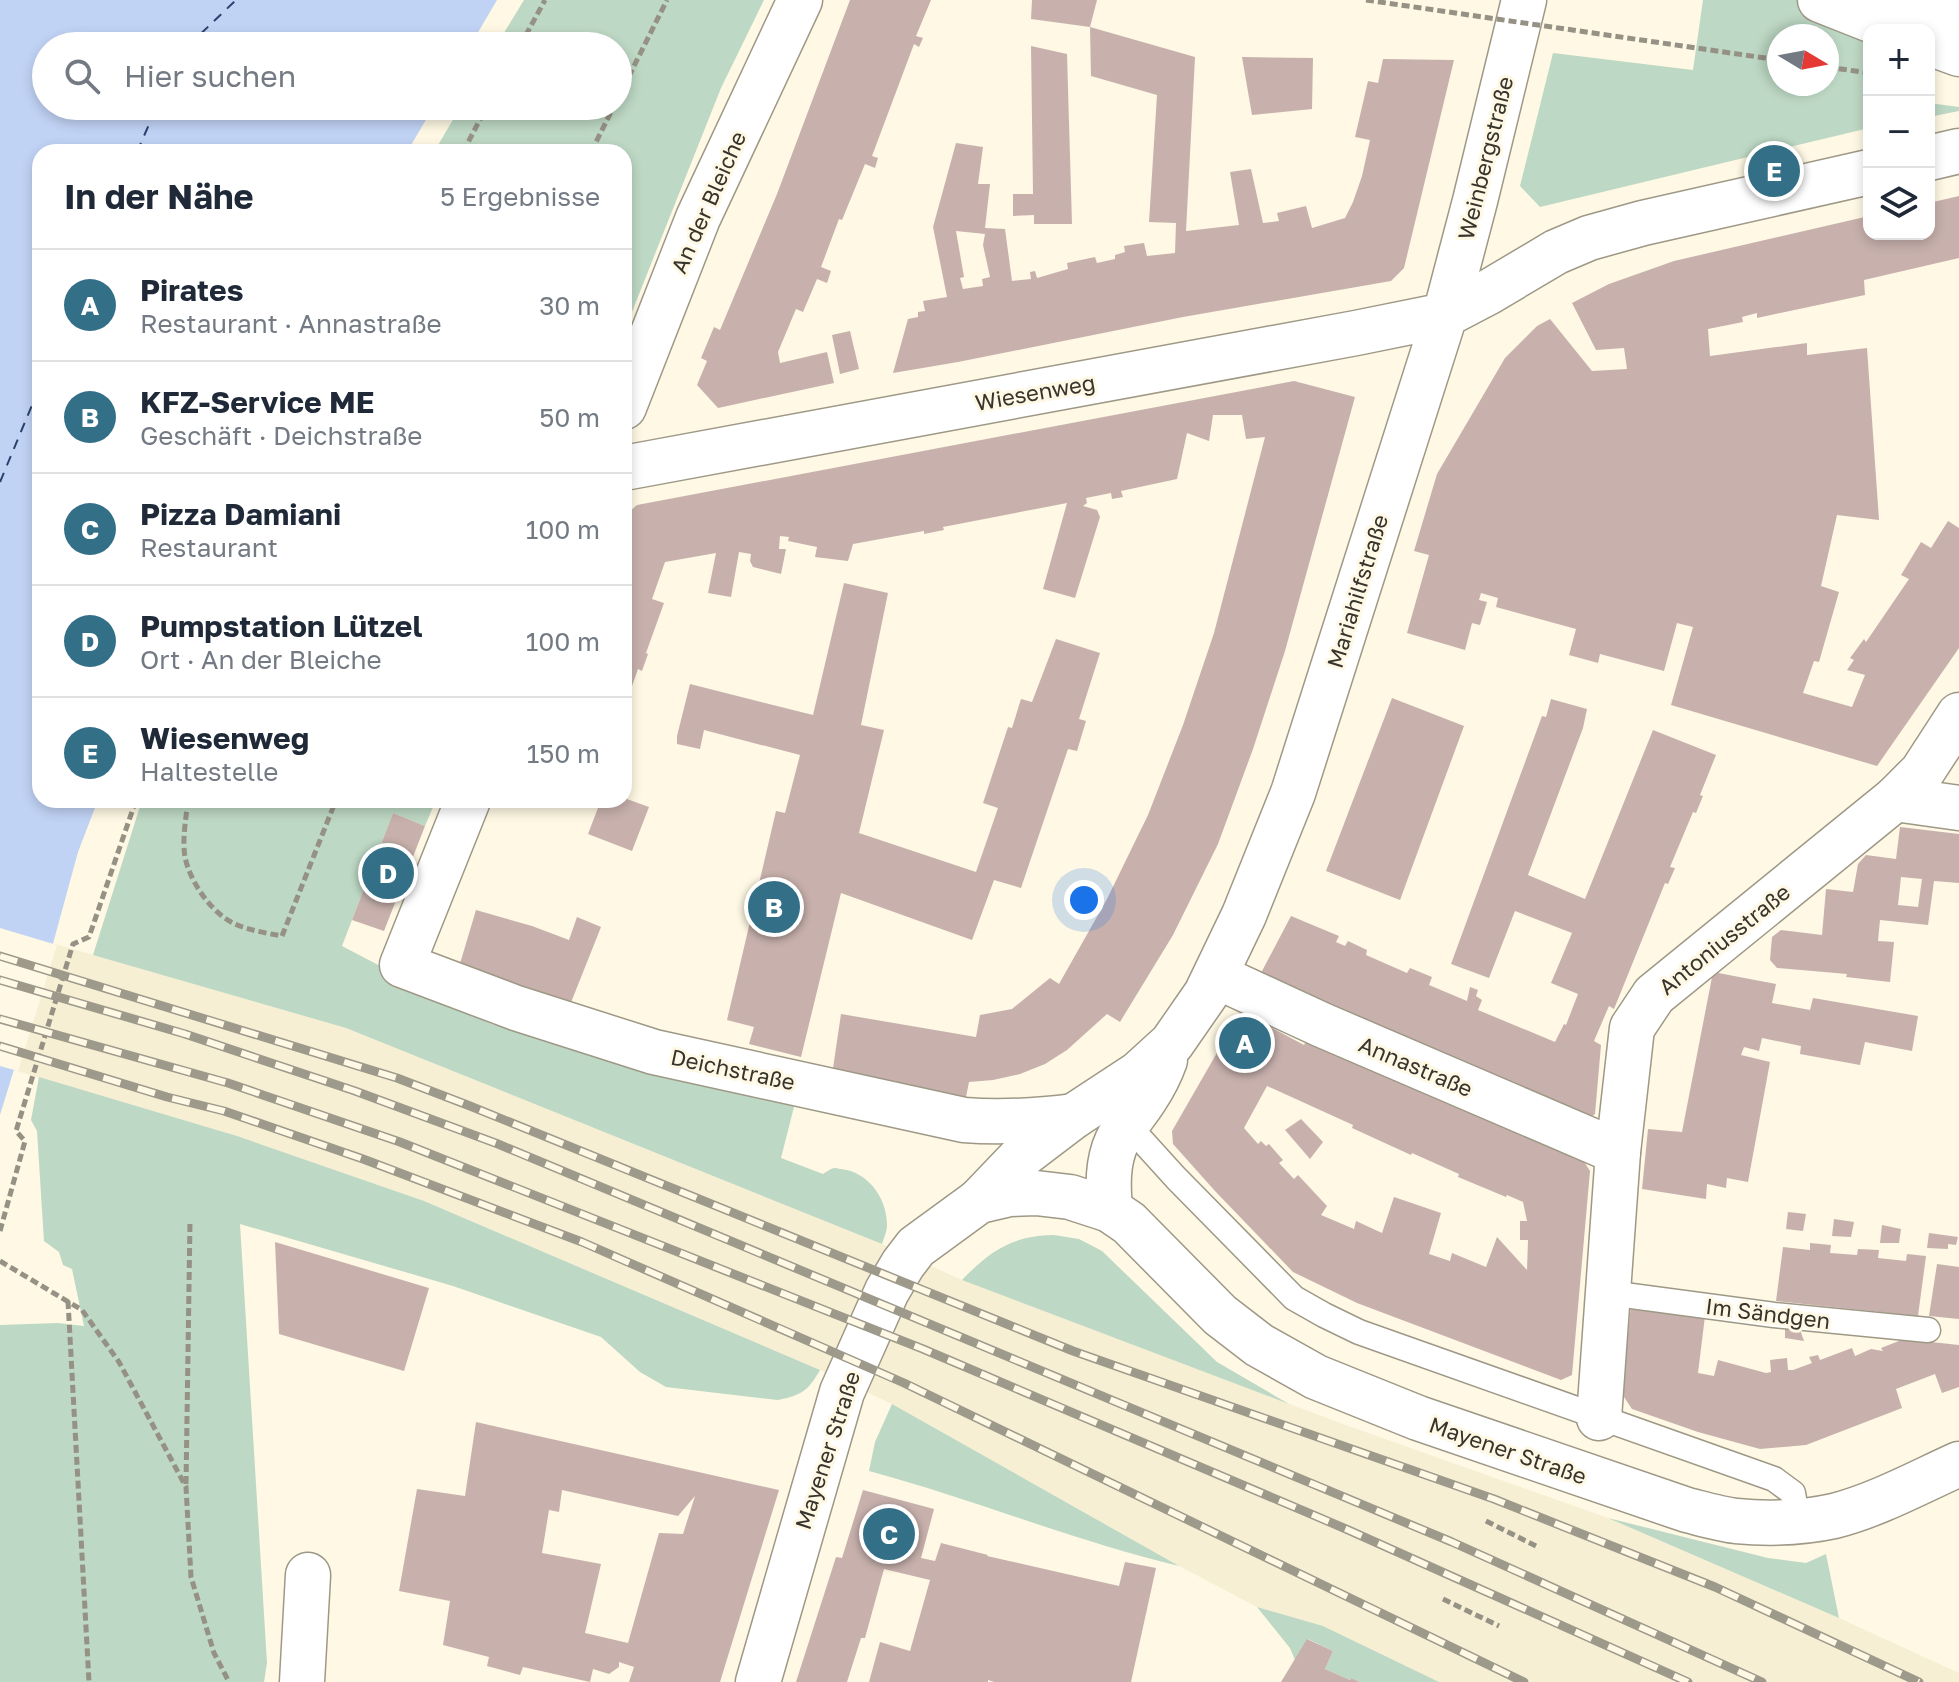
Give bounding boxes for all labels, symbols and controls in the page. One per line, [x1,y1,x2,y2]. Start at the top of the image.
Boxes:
north arrow [1767,24,1839,96]
map controls [1863,24,1935,240]
button: + [1863,24,1935,96]
search box [32,32,632,120]
icon: search [60,54,104,98]
text: Hier suchen [124,58,296,94]
street label: Weinbergstraße [1452,74,1518,242]
button: − [1863,96,1935,168]
street label: An der Bleiche [665,127,751,277]
pin: E [1748,141,1800,201]
button: layers [1863,168,1935,240]
text: In der Nähe [64,176,254,216]
text: 5 Ergebnisse [440,181,600,212]
text: Pirates [140,272,243,308]
text: A [81,290,99,321]
text: 30 m [539,290,600,321]
text: Restaurant · Annastraße [140,308,442,339]
street label: Wiesenweg [973,368,1097,416]
text: KFZ-Service ME [140,384,375,420]
text: B [81,402,99,433]
text: 50 m [539,402,600,433]
text: Geschäft · Deichstraße [140,420,422,451]
text: Pizza Damiani [140,496,341,532]
street label: Mariahilfstraße [1321,511,1393,671]
text: C [81,514,99,545]
text: 100 m [526,514,600,545]
text: Restaurant [140,532,278,563]
text: Pumpstation Lützel [140,608,423,644]
text: D [81,626,99,657]
text: 100 m [526,626,600,657]
text: Ort · An der Bleiche [140,644,382,675]
text: Wiesenweg [140,720,309,756]
text: E [82,738,98,769]
text: 150 m [527,738,600,769]
text: Haltestelle [140,756,278,787]
pin: D [362,843,414,903]
pin: B [748,877,800,937]
street label: Antoniusstraße [1653,878,1795,1000]
your location [1064,880,1104,920]
pin: A [1219,1013,1271,1073]
street label: Annastraße [1355,1030,1477,1102]
street label: Deichstraße [668,1043,798,1095]
street label: Im Sändgen [1704,1292,1832,1334]
street label: Mayener Straße [789,1368,865,1532]
street label: Mayener Straße [1426,1410,1590,1490]
pin: C [863,1504,915,1564]

